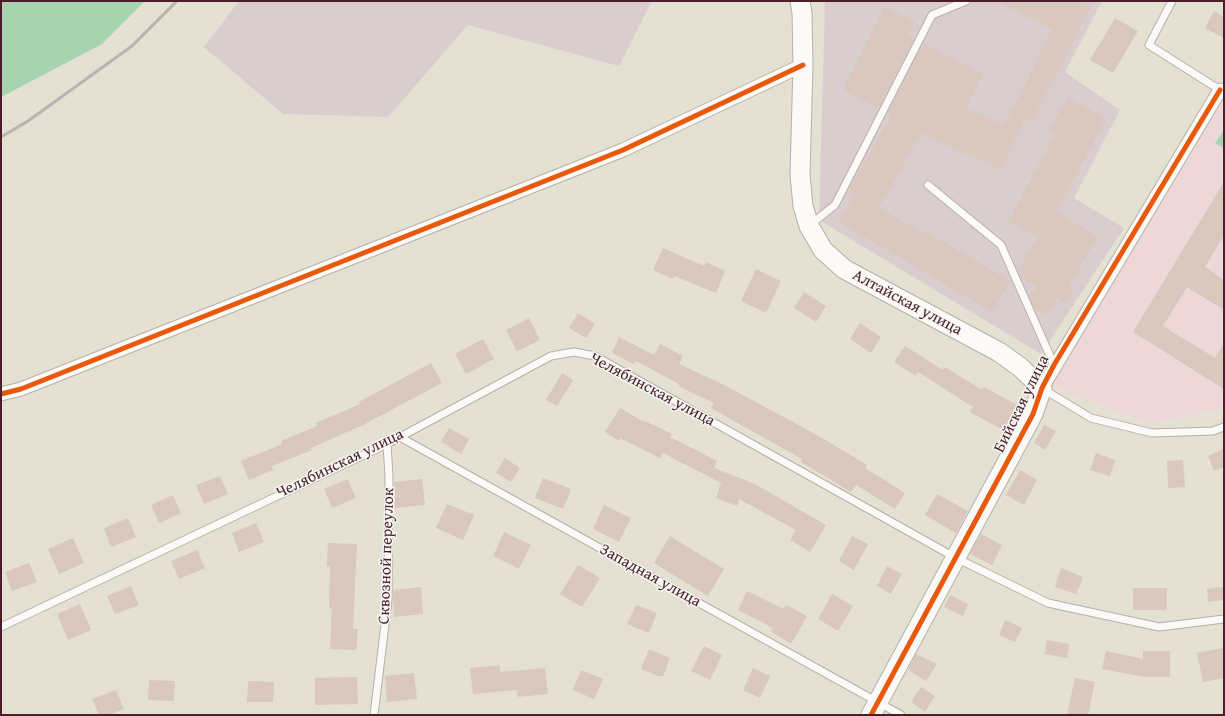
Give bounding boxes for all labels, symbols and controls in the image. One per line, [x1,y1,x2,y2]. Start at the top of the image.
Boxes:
street label: Алтайская улица [849,266,965,340]
street label: Челябинская улица [586,349,718,431]
street label: Бийская улица [990,352,1054,456]
street label: Челябинская улица [273,425,407,503]
street label: Сквозной переулок [375,487,399,625]
street label: Западная улица [596,540,704,612]

